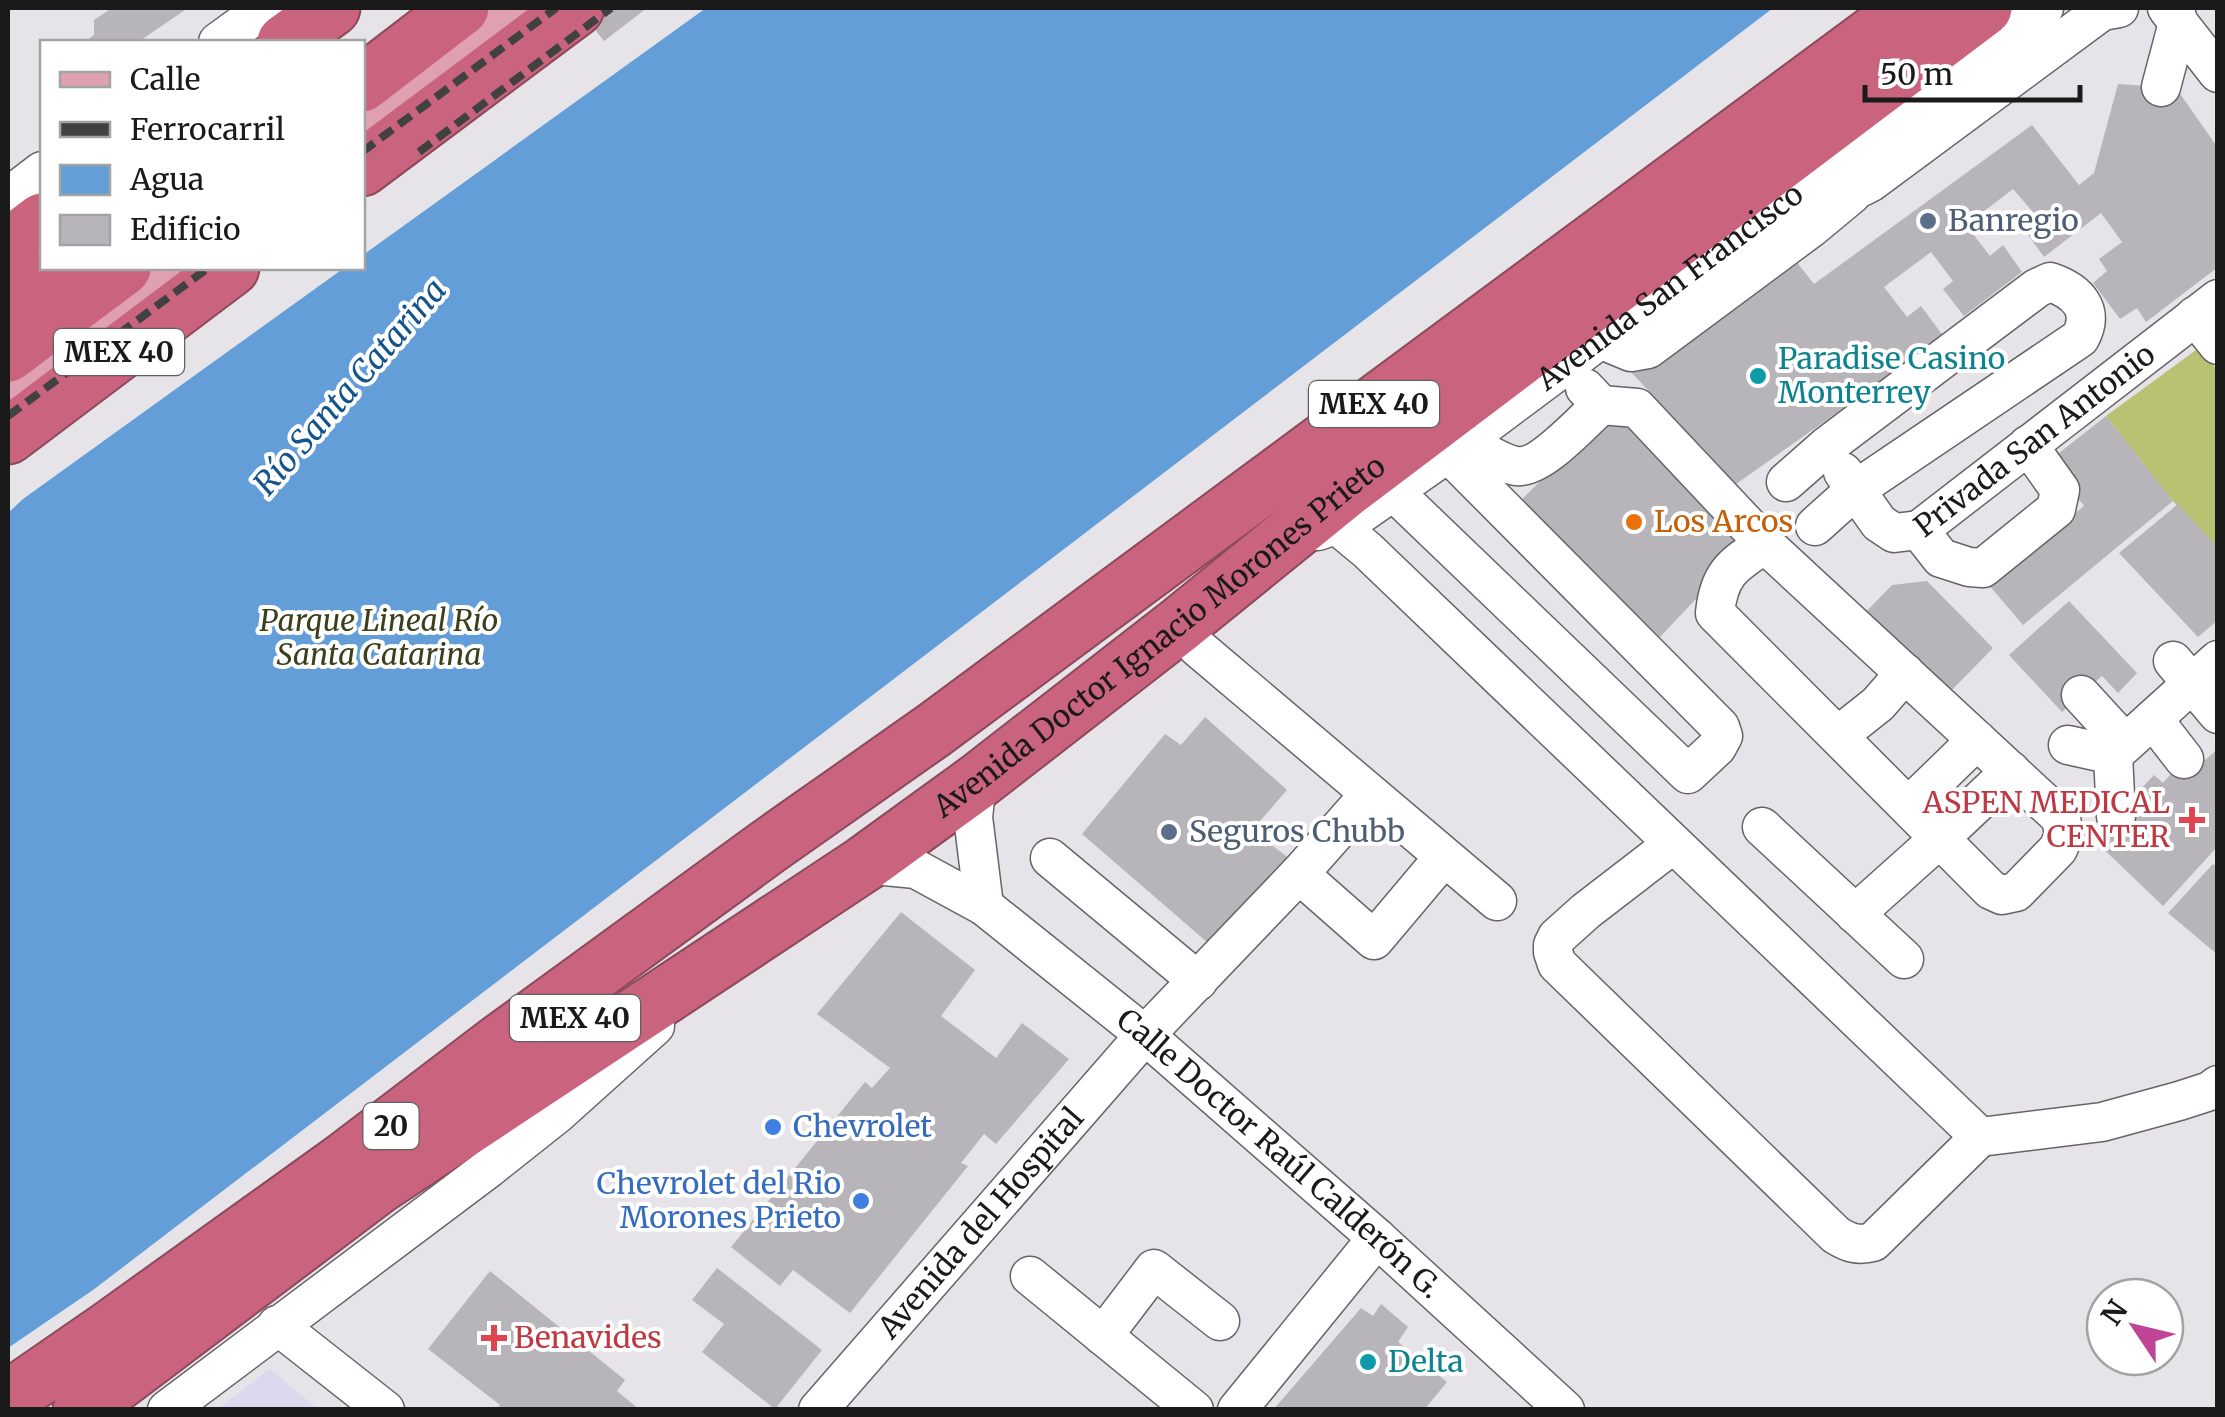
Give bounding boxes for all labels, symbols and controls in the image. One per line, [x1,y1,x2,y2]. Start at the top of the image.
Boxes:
legend [40,40,365,270]
scale bar [1865,40,2080,102]
text: 50 m [1880,55,1953,93]
text: Calle [130,60,200,98]
text: Ferrocarril [130,110,285,148]
text: Agua [129,160,204,198]
street label: Avenida San Francisco [1528,174,1810,399]
place label: Banregio [1948,201,2079,239]
text: Edificio [130,210,241,248]
marker: Banregio [1917,210,1939,232]
water label: Río Santa Catarina [245,271,455,503]
road number: MEX 40 [54,329,184,375]
street label: Privada San Antonio [1906,335,2162,545]
place label: Paradise Casino Monterrey [1778,339,2005,411]
marker: Paradise Casino Monterrey [1747,365,1769,387]
road number: MEX 40 [1309,381,1439,427]
street label: Avenida Doctor Ignacio Morones Prieto [925,447,1393,826]
place label: Los Arcos [1654,502,1793,540]
marker: Los Arcos [1623,511,1645,533]
park label: Parque Lineal Río Santa Catarina [260,601,498,673]
place label: ASPEN MEDICAL CENTER [1922,783,2170,855]
marker: ASPEN MEDICAL CENTER [2179,807,2205,833]
place label: Seguros Chubb [1189,812,1405,850]
marker: Seguros Chubb [1158,821,1180,843]
road number: MEX 40 [510,995,640,1041]
street label: Calle Doctor Raúl Calderón G. [1109,1000,1450,1306]
street label: Avenida del Hospital [869,1099,1091,1346]
road number: 20 [364,1103,418,1149]
place label: Chevrolet [793,1107,932,1145]
marker: Chevrolet [762,1116,784,1138]
place label: Chevrolet del Rio Morones Prieto [597,1164,841,1236]
marker: Chevrolet del Rio Morones Prieto [850,1190,872,1212]
north arrow [2085,1277,2185,1377]
text: N [2093,1293,2136,1332]
place label: Benavides [514,1318,662,1356]
marker: Benavides [483,1327,505,1349]
place label: Delta [1388,1342,1464,1380]
marker: Delta [1357,1351,1379,1373]

